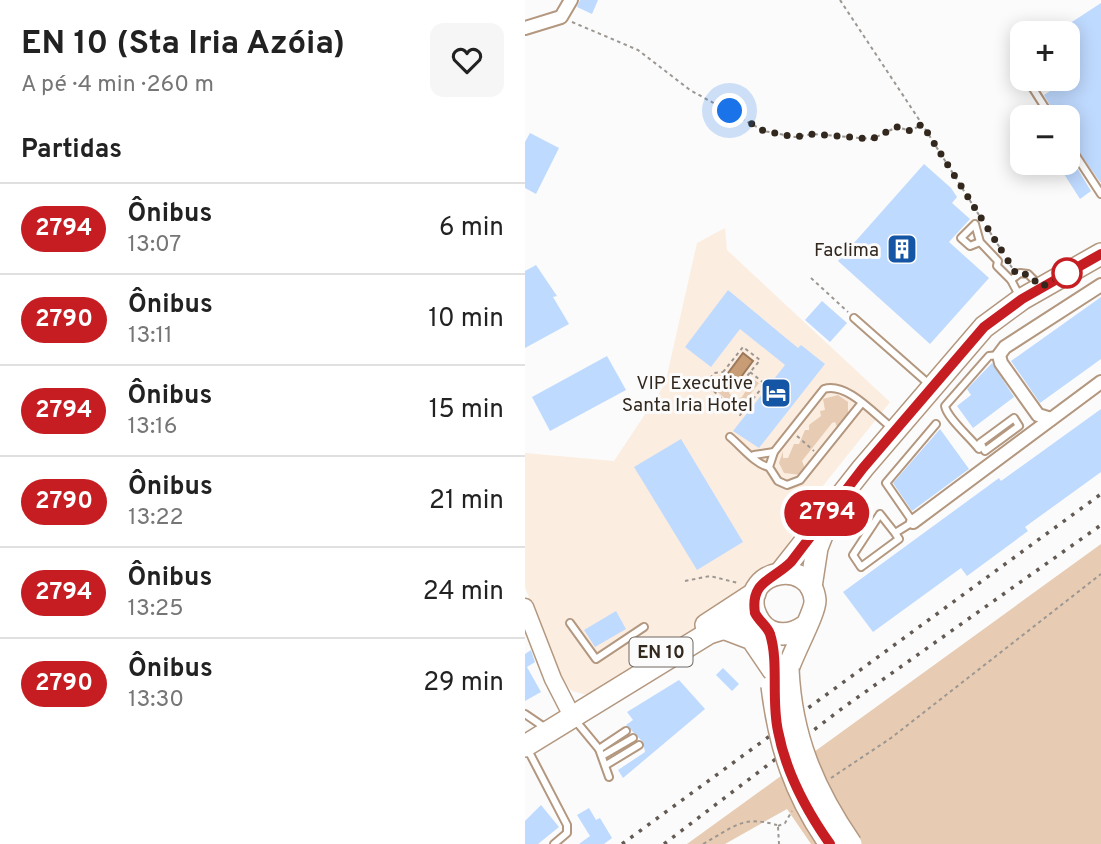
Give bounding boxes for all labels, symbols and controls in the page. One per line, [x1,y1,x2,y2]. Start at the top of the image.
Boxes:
map controls [1010,21,1080,175]
button: + [1010,21,1080,91]
button: heart [430,23,504,97]
text: EN 10 (Sta Iria Azóia) [21,24,345,66]
text: A pé · 4 min · 260 m [21,71,214,100]
your location [712,93,747,128]
button: − [1010,105,1080,175]
text: Partidas [21,134,122,167]
text: Ônibus [127,198,212,231]
text: 6 min [439,212,504,245]
text: 2794 [35,214,92,244]
text: 13:07 [127,231,181,260]
building icon: Faclima [885,232,919,266]
place label: Faclima [814,239,879,263]
unlabelled marker [1052,258,1082,288]
text: Ônibus [128,289,213,322]
text: 10 min [428,303,504,336]
text: 2790 [35,305,93,335]
text: 13:11 [128,322,173,351]
place label: VIP Executive Santa Iria Hotel [622,372,753,418]
hotel icon: VIP Executive Santa Iria Hotel [759,376,793,410]
text: Ônibus [127,380,212,413]
text: 15 min [429,394,504,427]
text: 2794 [35,396,92,426]
text: 13:16 [127,413,177,442]
text: Ônibus [128,471,213,504]
text: 21 min [429,485,504,518]
text: 2790 [35,487,93,517]
line badge: 2794 [778,490,876,536]
text: 2794 [798,498,856,528]
text: 13:22 [128,504,184,533]
text: Ônibus [127,562,212,595]
text: 24 min [423,576,504,609]
text: 2794 [35,578,92,608]
text: 13:25 [127,595,183,624]
road number: EN 10 [629,638,693,666]
text: Ônibus [128,653,213,686]
text: 29 min [423,667,504,700]
text: 2790 [35,669,93,699]
text: 13:30 [128,686,184,715]

